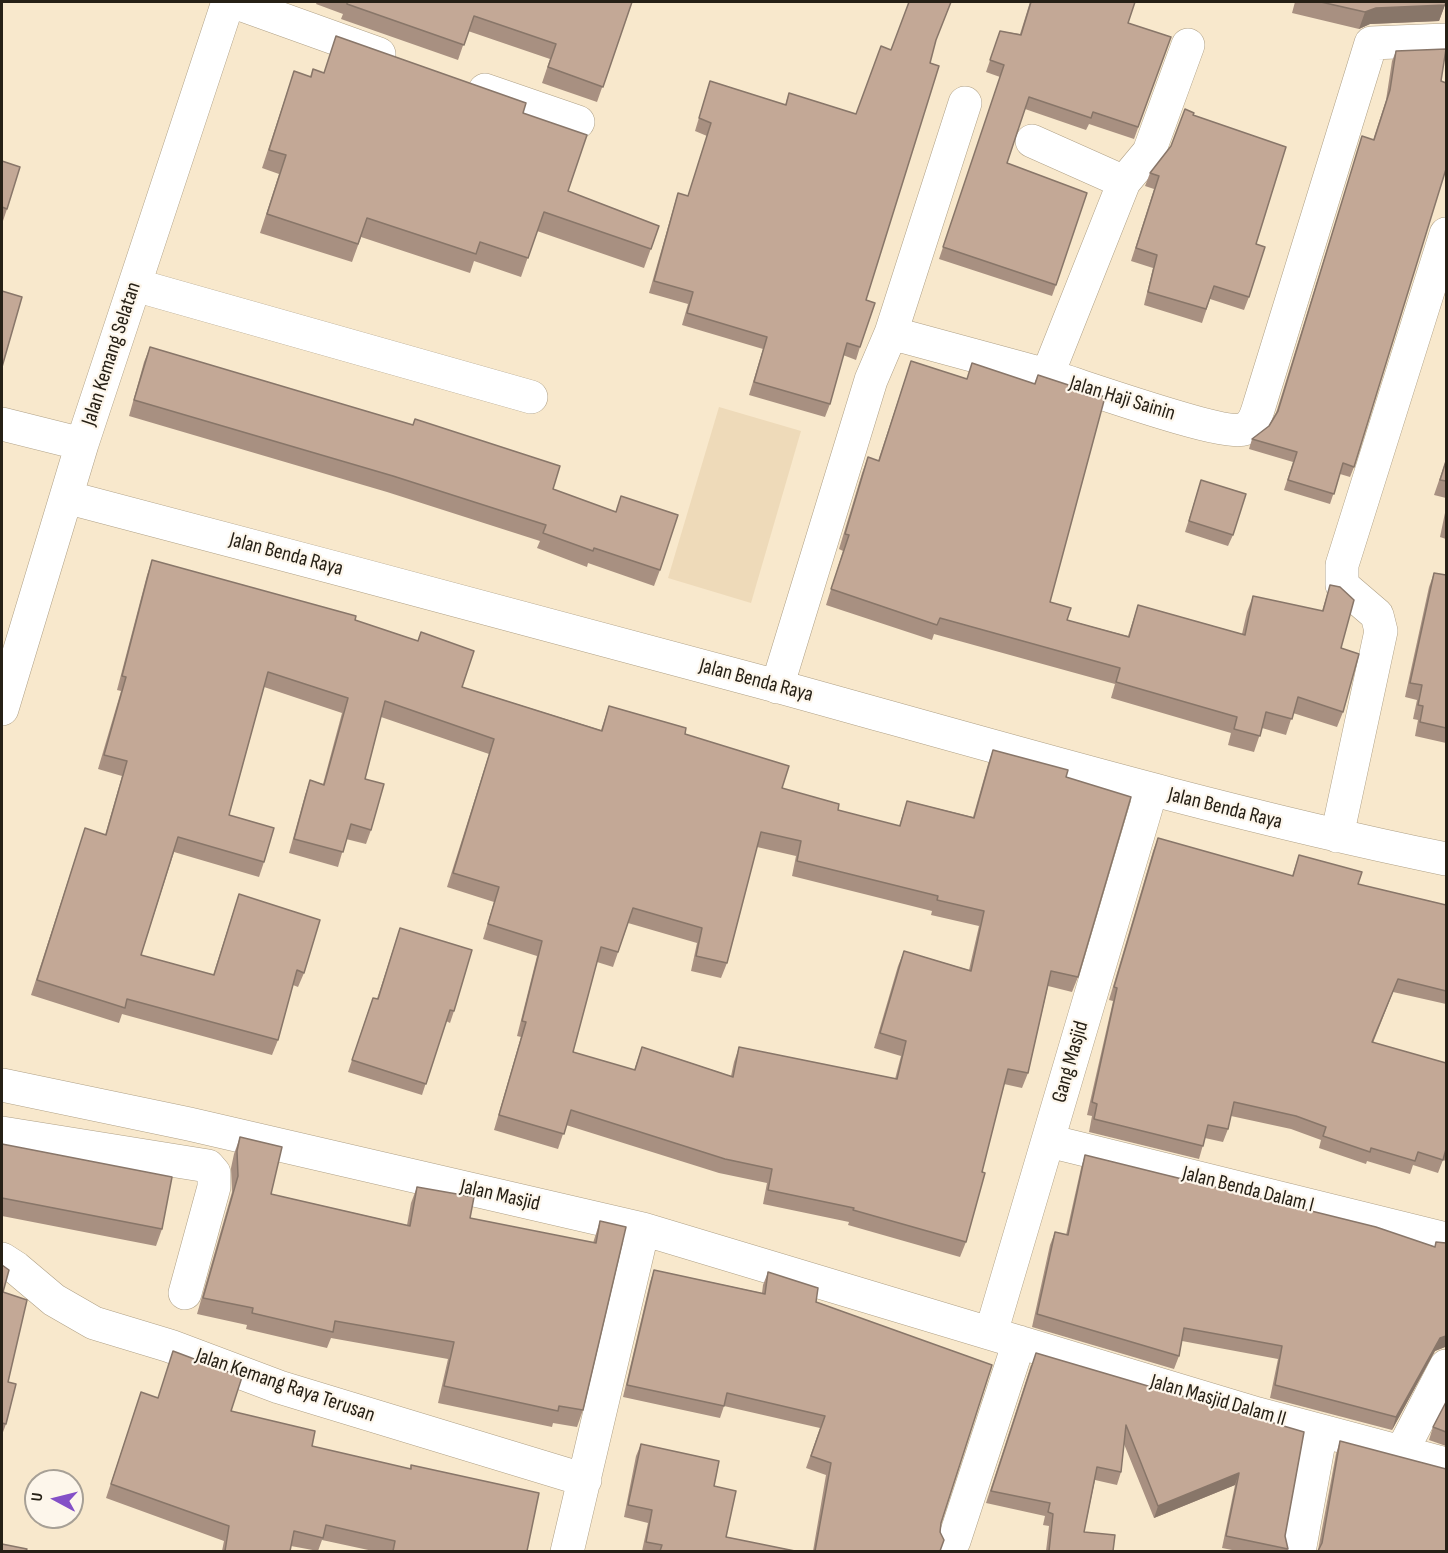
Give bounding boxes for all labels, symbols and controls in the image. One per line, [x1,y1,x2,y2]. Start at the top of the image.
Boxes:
street label: Jalan Kemang Selatan [77,279,147,429]
street label: Jalan Haji Sainin [1066,371,1178,427]
street label: Jalan Benda Raya [226,528,346,582]
street label: Jalan Benda Raya [696,654,816,708]
street label: Jalan Benda Raya [1165,783,1285,835]
street label: Gang Masjid [1047,1018,1095,1106]
street label: Jalan Benda Dalam I [1179,1161,1317,1219]
street label: Jalan Masjid [458,1175,542,1217]
street label: Jalan Kemang Raya Terusan [192,1343,378,1429]
street label: Jalan Masjid Dalam II [1147,1370,1289,1432]
north arrow [24,1469,84,1529]
text: U [28,1492,48,1502]

